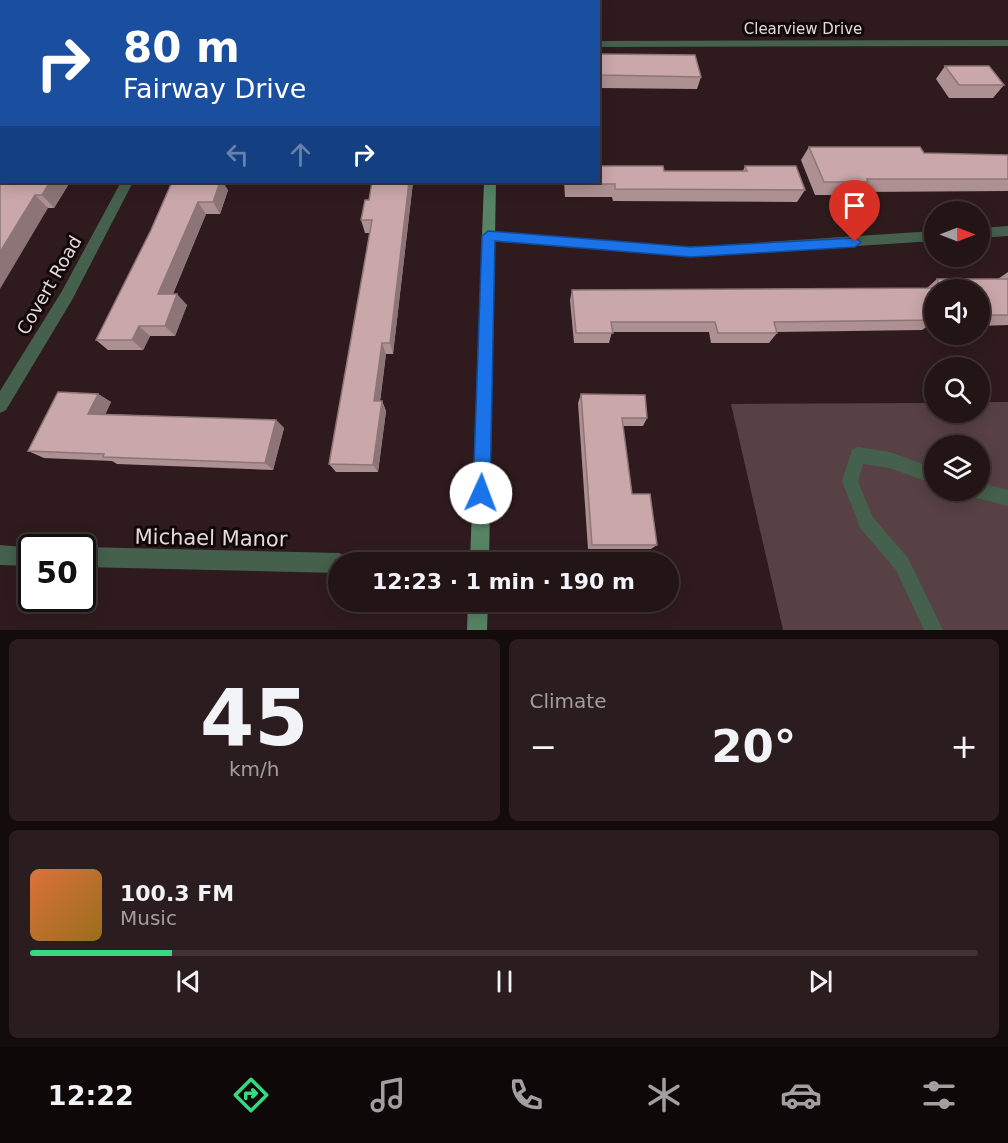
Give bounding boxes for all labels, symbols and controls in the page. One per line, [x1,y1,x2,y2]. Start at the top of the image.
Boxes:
street label: Clearview Drive [744,20,862,38]
text: 80 m [123,23,240,72]
icon: right [24,24,102,102]
text: Fairway Drive [123,73,306,104]
icon: left [221,138,254,171]
icon: ahead [284,138,317,171]
icon: right [347,138,380,171]
pin [829,180,880,242]
icon: arrive [838,189,871,222]
north arrow [924,201,990,267]
map controls [924,201,990,501]
street label: Covert Road [12,232,86,338]
button: sound [924,279,990,345]
button: search [924,357,990,423]
button: layers [924,435,990,501]
position arrow [449,461,513,525]
street label: Michael Manor [134,525,288,551]
speed limit sign: 50 [18,534,96,612]
text: 12:23 · 1 min · 190 m [372,569,635,594]
text: 45 [200,673,309,763]
text: Climate [530,689,606,713]
text: 20° [711,720,796,773]
text: − [530,727,557,766]
text: + [950,727,978,766]
text: km/h [229,757,279,781]
text: 100.3 FM [120,881,234,906]
text: Music [120,906,177,930]
icon: previous [172,965,205,998]
icon: pause [488,965,521,998]
icon: next [804,965,837,998]
icon: directions [230,1074,272,1116]
icon: music [367,1074,409,1116]
icon: phone [505,1074,547,1116]
icon: climate [643,1074,685,1116]
icon: car [780,1074,822,1116]
icon: filters [918,1074,960,1116]
text: 12:22 [48,1080,134,1111]

